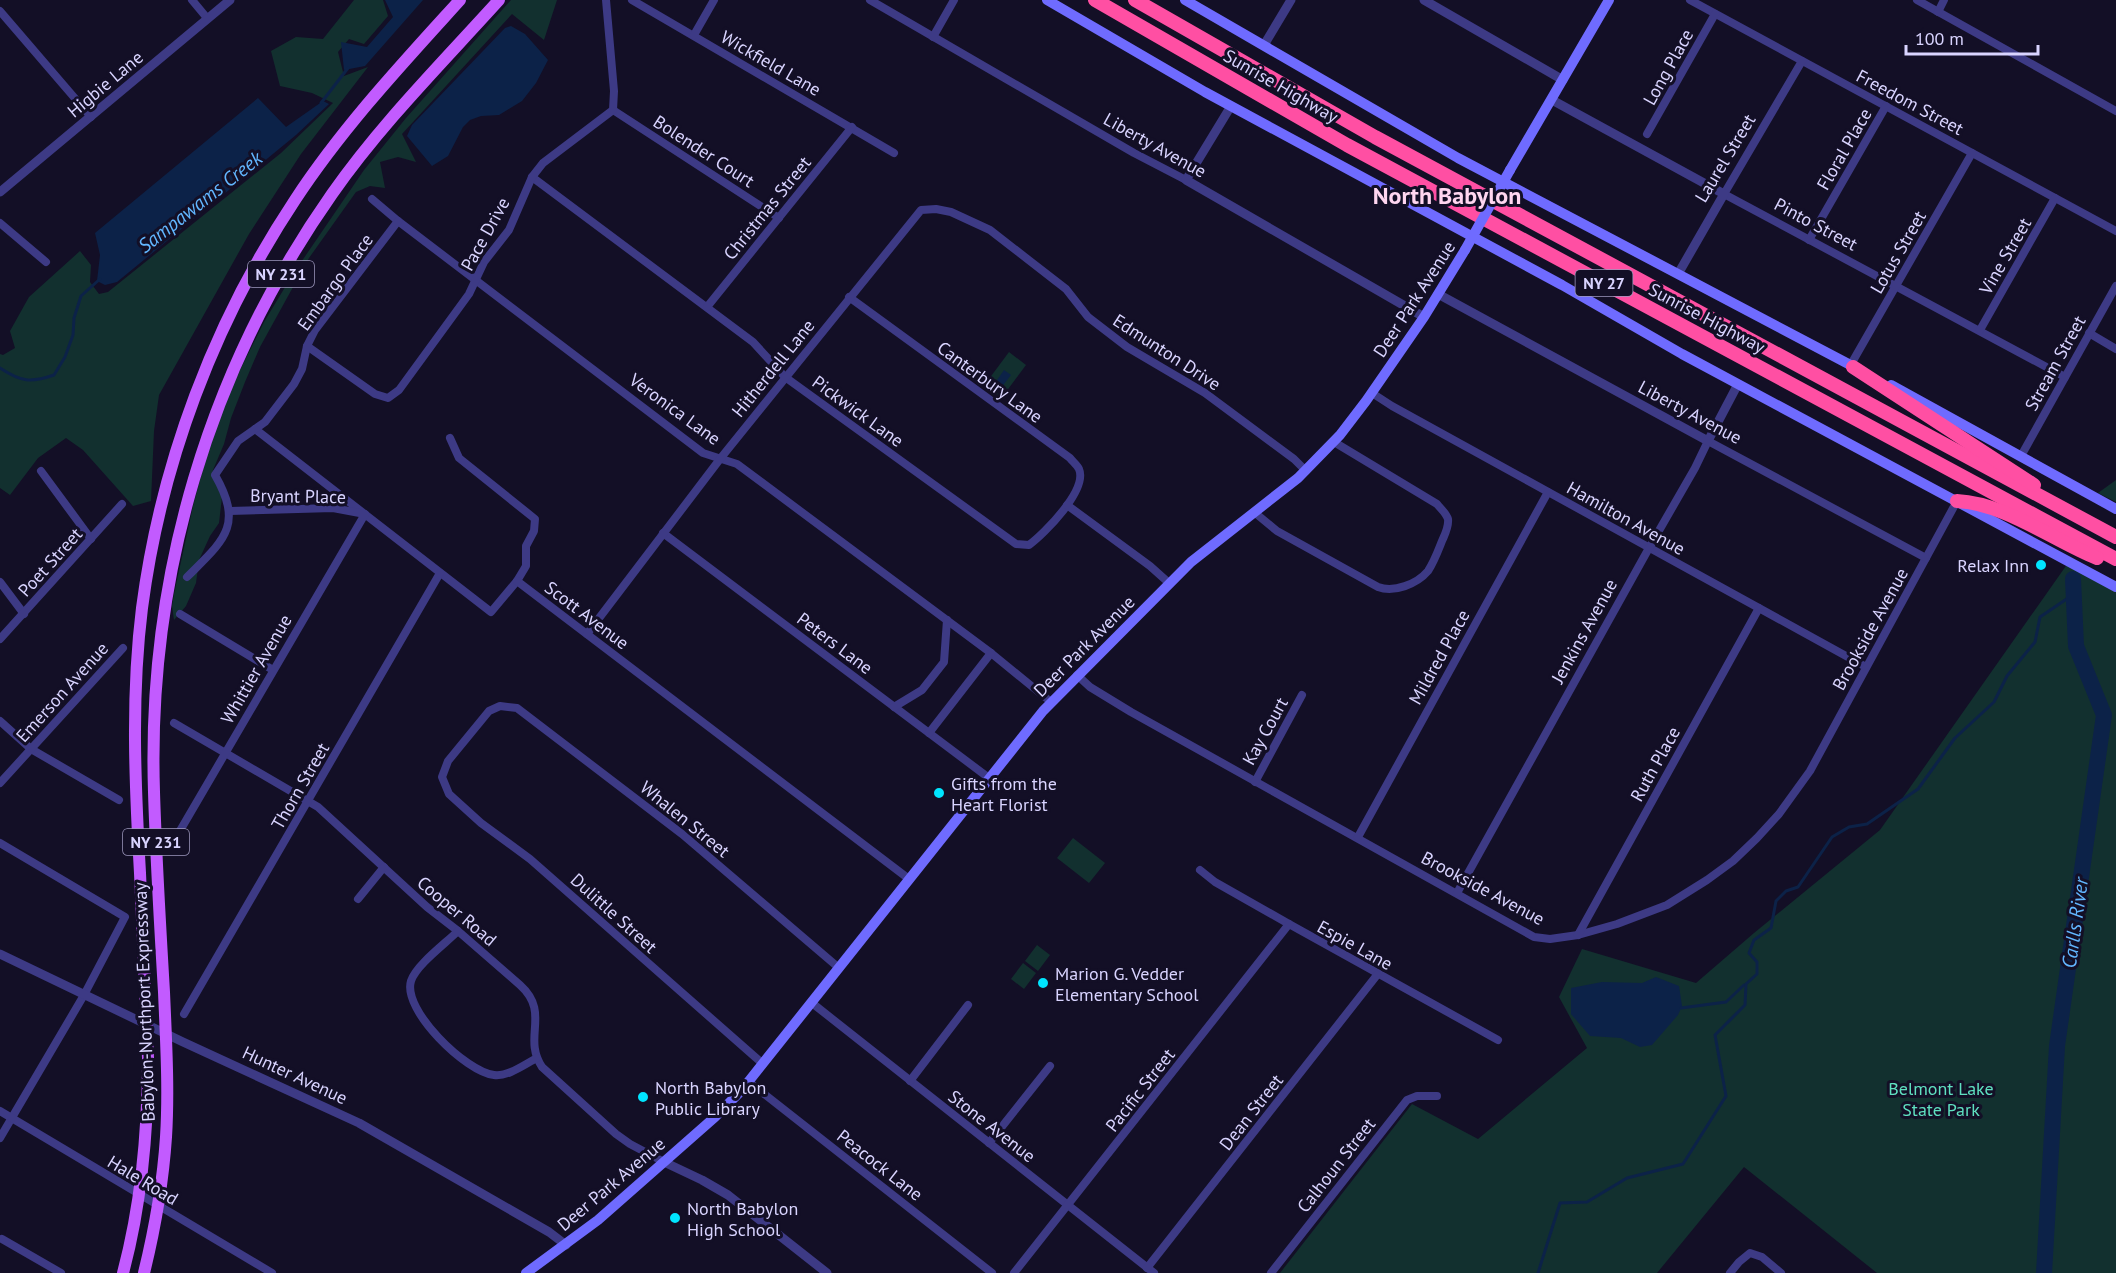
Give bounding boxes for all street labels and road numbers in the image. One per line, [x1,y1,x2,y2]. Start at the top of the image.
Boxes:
street label: Wickfield Lane [717,25,825,101]
street label: Long Place [1638,25,1698,109]
street label: Sunrise Highway [1220,44,1343,128]
street label: Higbie Lane [62,46,148,122]
street label: Freedom Street [1852,64,1968,140]
street label: Floral Place [1811,104,1877,194]
street label: Liberty Avenue [1100,107,1210,183]
street label: Bolender Court [649,110,759,192]
street label: Laurel Street [1690,110,1760,206]
street label: Christmas Street [718,152,816,264]
street label: Pinto Street [1770,192,1862,256]
street label: Pace Drive [455,193,515,275]
street label: Lotus Street [1865,206,1931,298]
street label: Vine Street [1973,214,2036,299]
street label: Embargo Place [292,229,378,335]
street label: Deer Park Avenue [1368,237,1460,361]
road number: NY 231 [248,261,314,287]
road number: NY 27 [1576,270,1632,296]
street label: Sunrise Highway [1645,278,1770,359]
street label: Edmunton Drive [1109,309,1225,395]
street label: Stream Street [2019,311,2091,415]
street label: Hitherdell Lane [727,314,819,422]
street label: Canterbury Lane [933,336,1047,428]
street label: Veronica Lane [624,368,725,450]
street label: Pickwick Lane [808,370,908,452]
street label: Liberty Avenue [1634,375,1746,449]
street label: Hamilton Avenue [1563,476,1689,560]
street label: Bryant Place [250,484,346,508]
street label: Poet Street [13,523,87,601]
street label: Brookside Avenue [1827,564,1913,694]
street label: Jenkins Avenue [1545,575,1622,688]
street label: Scott Avenue [540,576,634,654]
street label: Deer Park Avenue [1029,591,1139,701]
street label: Mildred Place [1404,606,1474,708]
street label: Peters Lane [793,607,877,679]
street label: Whittier Avenue [215,610,297,728]
street label: Emerson Avenue [11,637,113,747]
street label: Kay Court [1237,693,1293,769]
street label: Ruth Place [1625,723,1685,805]
street label: Thorn Street [266,739,334,833]
street label: Whalen Street [636,776,734,862]
road number: NY 231 [123,829,189,855]
street label: Brookside Avenue [1417,846,1549,930]
street label: Dulittle Street [566,868,662,958]
street label: Cooper Road [413,871,501,951]
street label: Babylon-Northport Expressway [128,881,160,1122]
street label: Espie Lane [1313,915,1397,975]
street label: Hunter Avenue [239,1041,351,1109]
street label: Pacific Street [1100,1044,1180,1136]
street label: Dean Street [1214,1069,1288,1155]
street label: Stone Avenue [944,1085,1040,1167]
street label: Calhoun Street [1292,1113,1380,1217]
street label: Peacock Lane [832,1124,928,1206]
street label: Deer Park Avenue [552,1132,670,1236]
street label: Hale Road [104,1150,182,1210]

